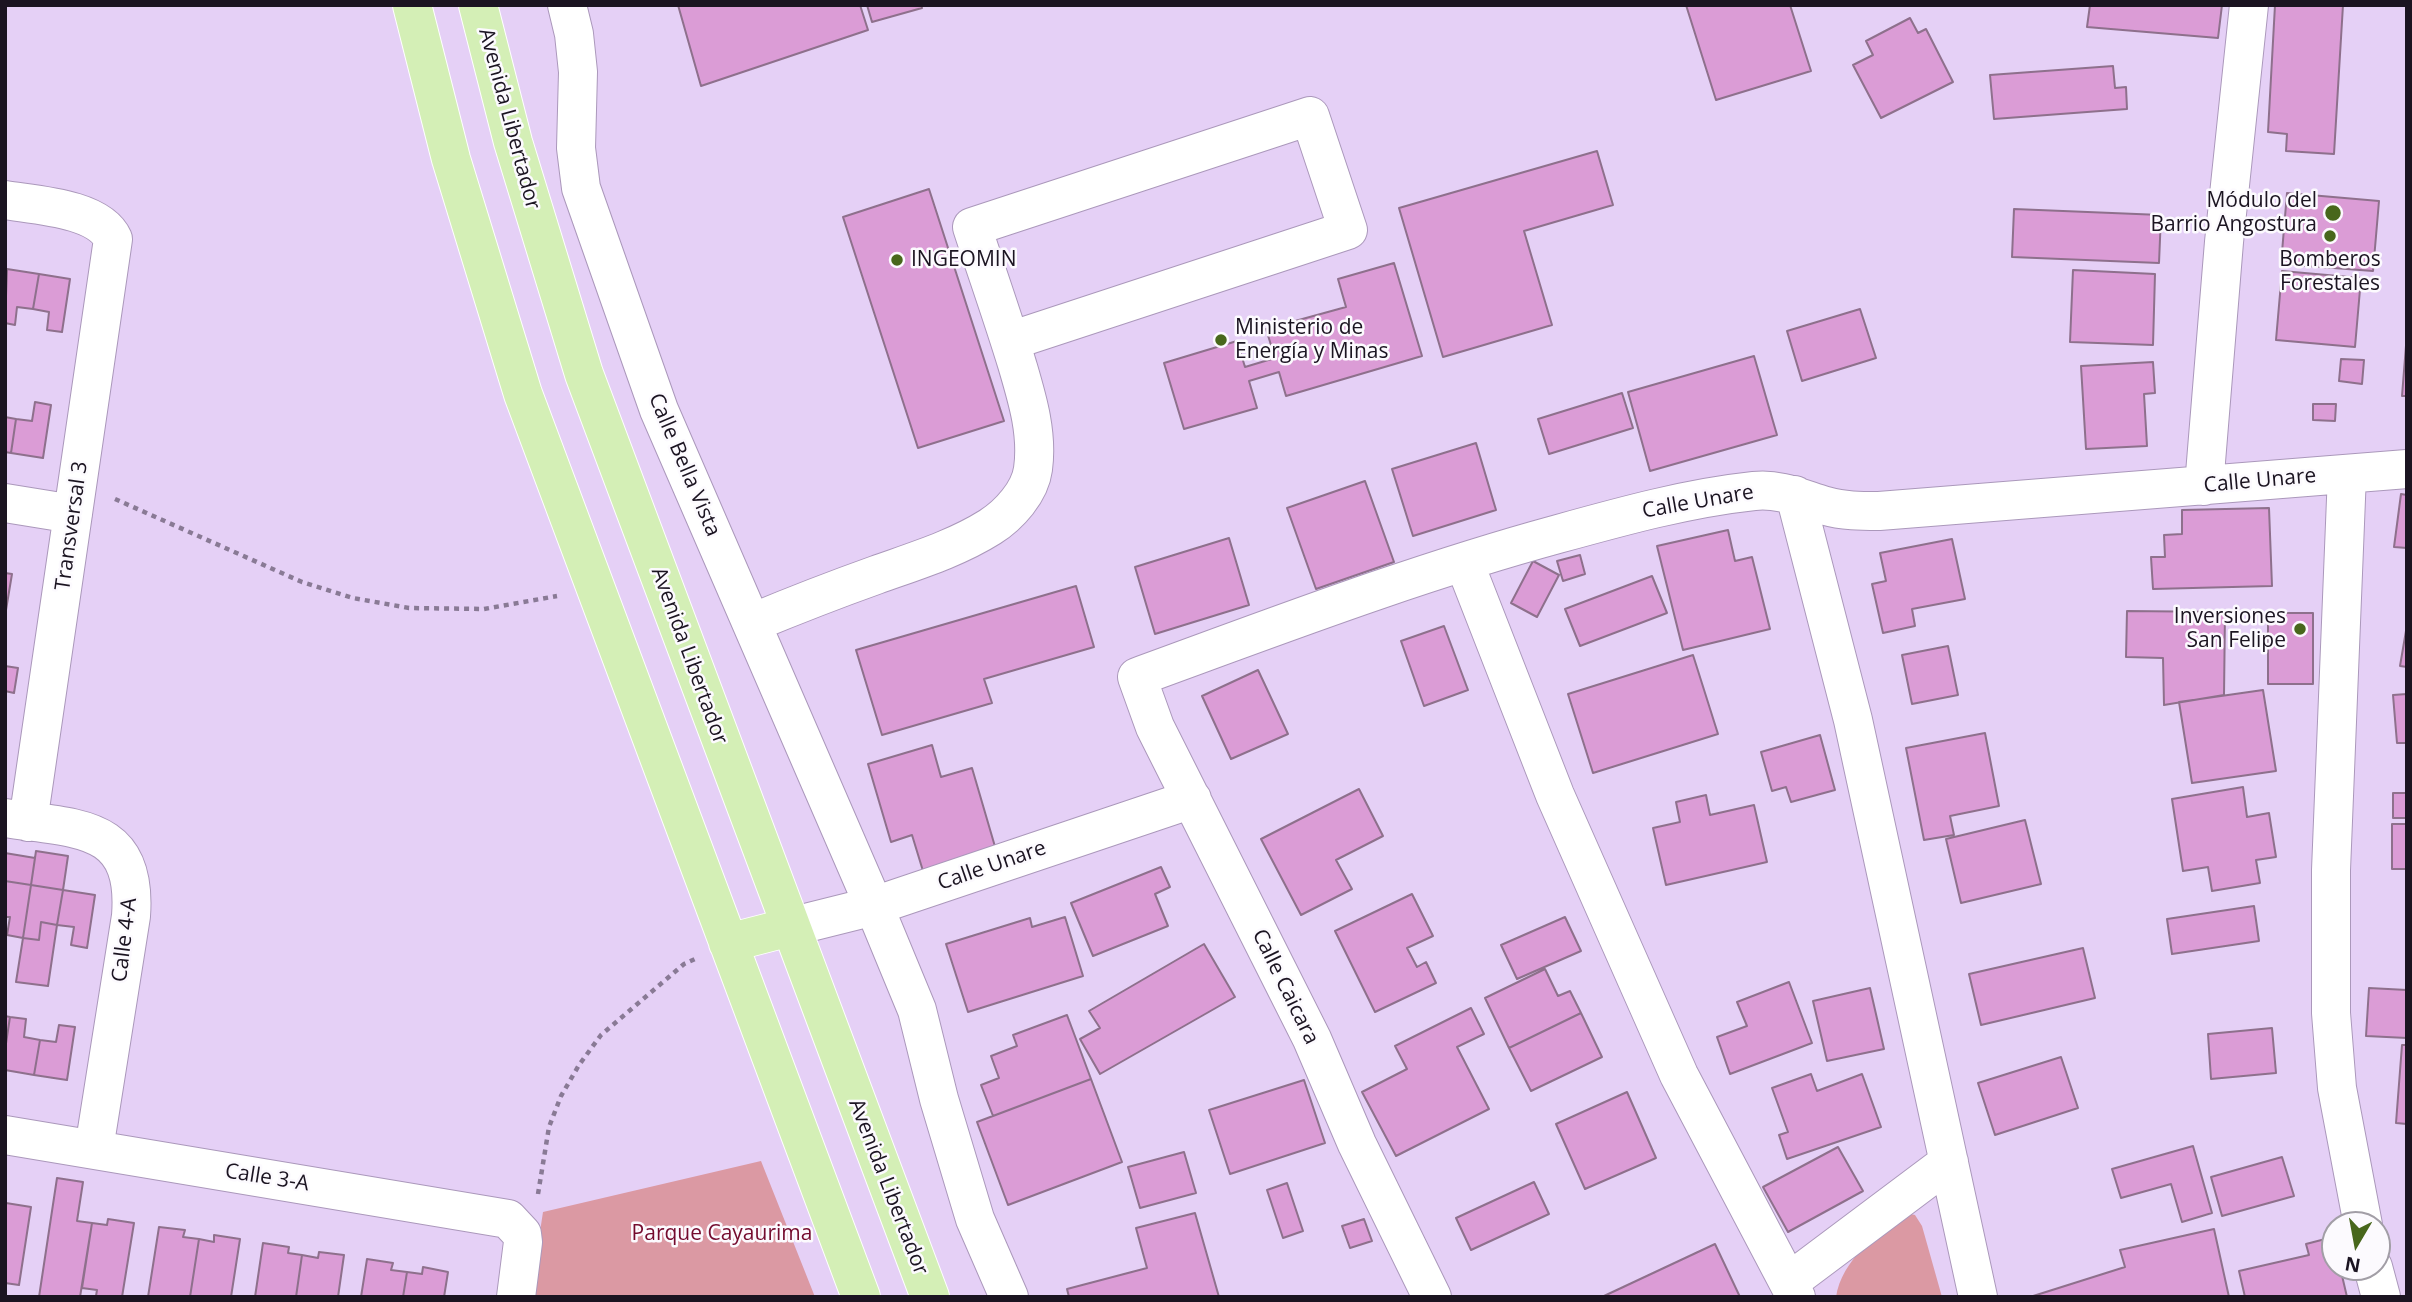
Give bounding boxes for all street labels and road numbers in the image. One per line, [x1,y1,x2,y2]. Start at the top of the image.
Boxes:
street label: Avenida Libertador [473,26,545,212]
street label: Calle Bella Vista [643,390,725,540]
street label: Transversal 3 [50,460,94,592]
street label: Calle Unare [2203,464,2317,498]
street label: Calle Unare [1640,480,1756,524]
street label: Avenida Libertador [645,564,733,748]
street label: Calle Unare [934,836,1050,896]
street label: Calle 4-A [107,896,143,984]
street label: Calle Caicara [1246,925,1324,1049]
street label: Avenida Libertador [843,1095,933,1279]
street label: Calle 3-A [223,1159,311,1197]

